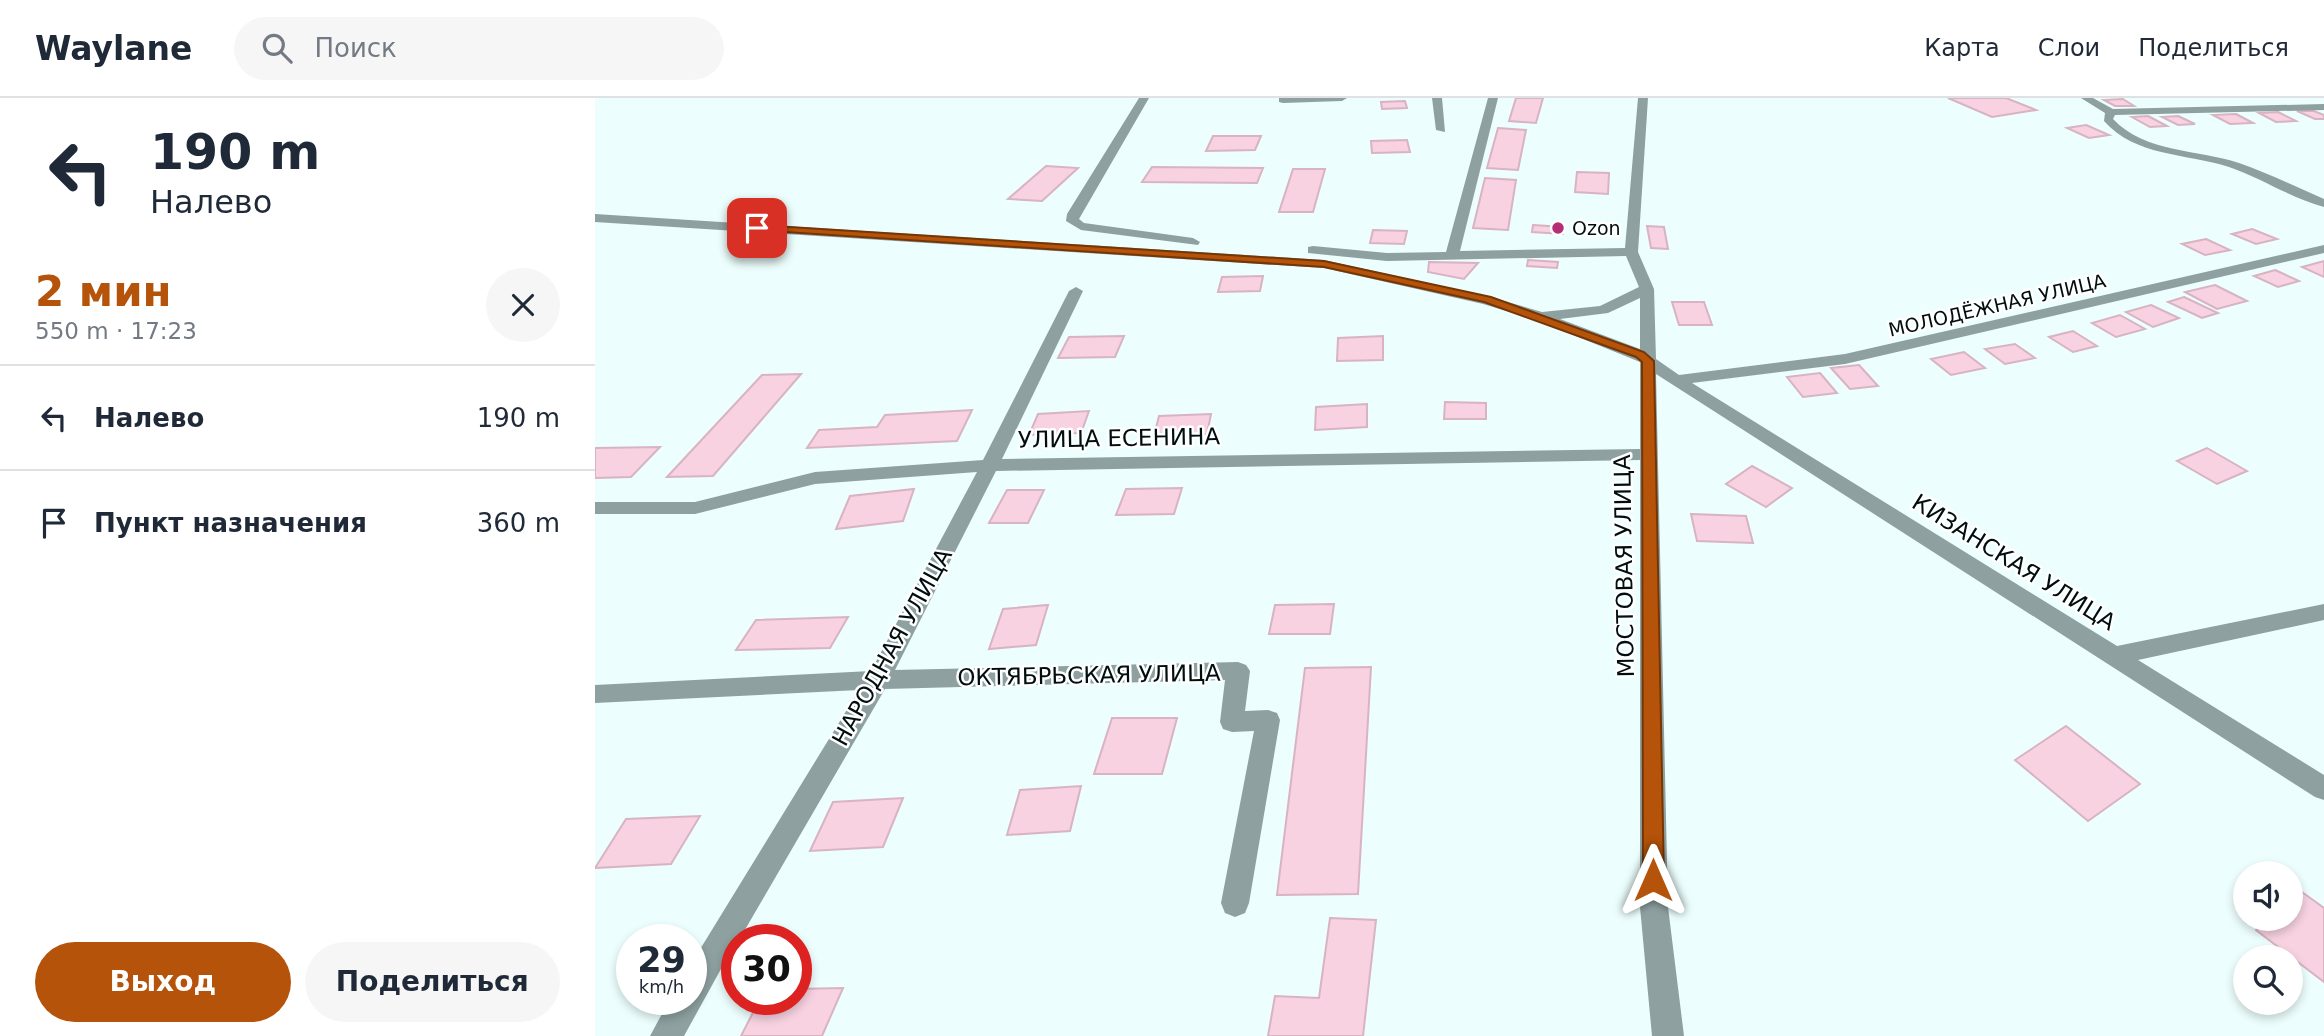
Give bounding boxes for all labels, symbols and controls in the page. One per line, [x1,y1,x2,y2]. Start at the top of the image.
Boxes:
search box [234,17,724,80]
text: Waylane [35,29,192,68]
icon: search [258,29,296,67]
text: Поиск [314,33,397,63]
text: Карта [1924,34,2000,62]
text: Слои [2038,34,2100,62]
text: Поделиться [2138,34,2289,62]
text: 190 m [150,124,320,181]
icon: left [35,126,126,217]
text: Налево [150,183,272,221]
pin [727,198,787,258]
icon: arrive [738,209,776,247]
place label: Ozon [1572,217,1621,239]
marker: Ozon [1550,220,1566,236]
text: 2 мин [35,267,172,316]
button: close [486,268,560,342]
street label: МОЛОДЁЖНАЯ УЛИЦА [1886,269,2108,341]
text: 550 m · 17:23 [35,318,197,344]
icon: left [35,399,73,437]
text: Налево [94,403,204,433]
text: 190 m [477,403,560,433]
street label: УЛИЦА ЕСЕНИНА [1018,423,1221,453]
street label: МОСТОВАЯ УЛИЦА [1609,454,1639,678]
street label: КИЗАНСКАЯ УЛИЦА [1908,489,2121,635]
icon: arrive [35,504,73,542]
text: Пункт назначения [94,508,367,538]
text: 360 m [477,508,560,538]
street label: НАРОДНАЯ УЛИЦА [827,544,957,750]
street label: ОКТЯБРЬСКАЯ УЛИЦА [957,660,1221,690]
position arrow [1616,843,1690,917]
map controls [2233,861,2303,1015]
button: sound [2233,861,2303,931]
speed limit sign: 30 [721,924,812,1015]
text: 29 [637,940,686,980]
button: Выход [35,942,291,1022]
button: Поделиться [305,942,560,1022]
button: search [2233,945,2303,1015]
text: km/h [639,976,684,997]

